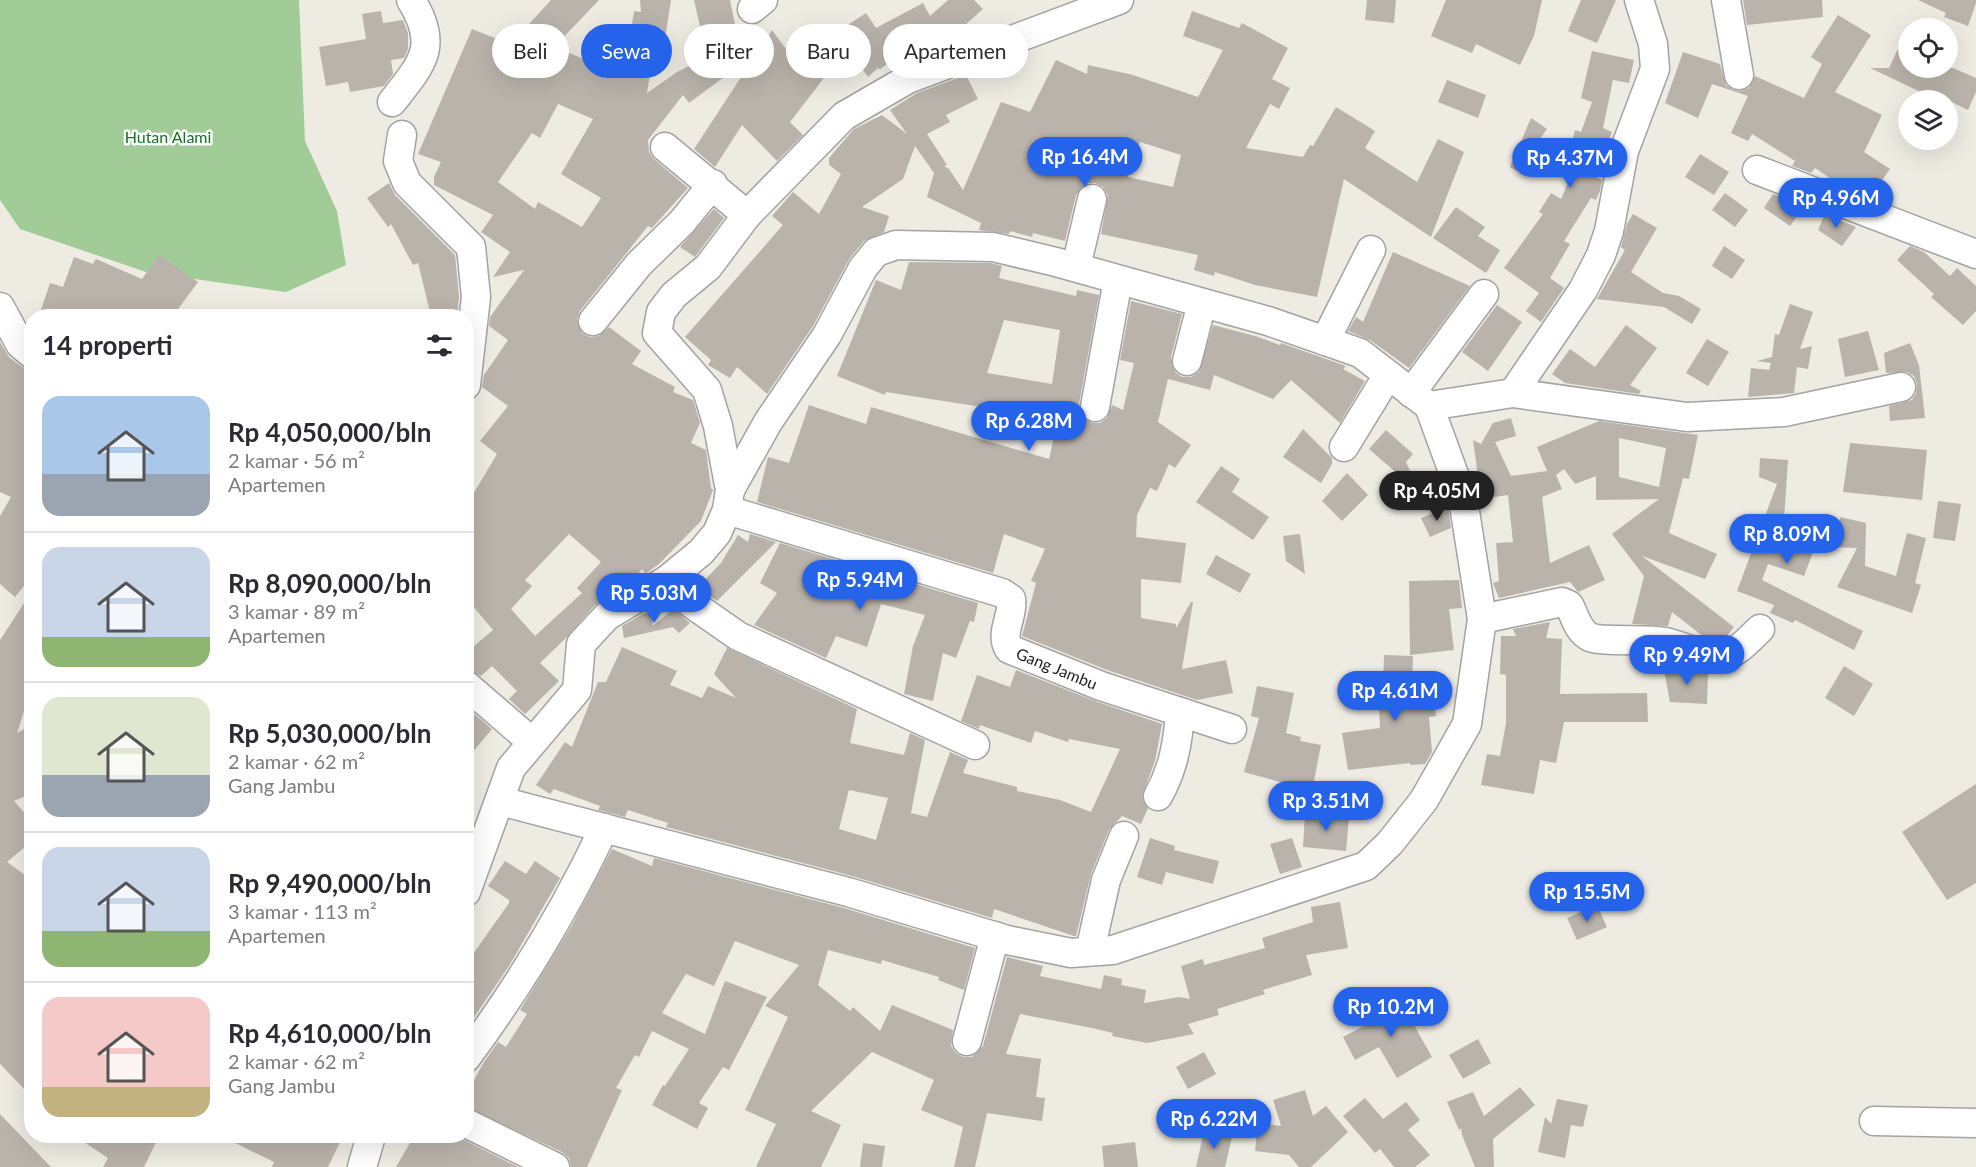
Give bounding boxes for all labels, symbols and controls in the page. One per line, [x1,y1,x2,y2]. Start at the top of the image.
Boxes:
map controls [1898,18,1958,150]
button: locate [1898,18,1958,78]
chip: Beli [492,24,569,78]
chip: Sewa [581,24,672,78]
chip: Filter [684,24,774,78]
chip: Baru [786,24,871,78]
chip: Apartemen [883,24,1028,78]
button: layers [1898,90,1958,150]
park label: Hutan Alami [125,127,211,146]
pin: Rp 16.4M [1023,137,1147,188]
pin: Rp 4.37M [1508,138,1632,189]
text: Rp 16.4M [1041,144,1129,168]
text: Rp 4.37M [1526,145,1614,169]
pin: Rp 4.96M [1774,178,1898,229]
text: Rp 4.96M [1792,185,1880,209]
text: 14 properti [42,329,173,361]
icon: filters [423,329,456,362]
pin: Rp 6.28M [967,401,1091,452]
text: Rp 6.28M [985,408,1073,432]
text: Rp 4,050,000/bln [228,416,431,448]
icon: home [90,420,162,492]
text: 2 kamar · 56 m² [228,448,365,472]
pin: Rp 4.05M [1375,471,1499,522]
text: Apartemen [228,472,326,496]
text: Rp 4.05M [1393,478,1481,502]
pin: Rp 8.09M [1725,514,1849,565]
text: Rp 8.09M [1743,521,1831,545]
pin: Rp 5.94M [798,560,922,611]
text: Rp 8,090,000/bln [228,567,431,599]
text: Rp 5.94M [816,567,904,591]
icon: home [90,571,162,643]
pin: Rp 5.03M [592,573,716,624]
text: Rp 5.03M [610,580,698,604]
text: 3 kamar · 89 m² [228,599,365,623]
text: Apartemen [228,623,326,647]
pin: Rp 9.49M [1625,635,1749,686]
text: Rp 9.49M [1643,642,1731,666]
street label: Gang Jambu [1014,643,1100,693]
pin: Rp 4.61M [1333,671,1457,722]
text: Rp 4.61M [1351,678,1439,702]
text: Rp 5,030,000/bln [228,717,431,749]
icon: home [90,721,162,793]
text: 2 kamar · 62 m² [228,749,365,773]
text: Gang Jambu [228,773,335,797]
pin: Rp 3.51M [1264,781,1388,832]
text: Rp 3.51M [1282,788,1370,812]
text: Rp 9,490,000/bln [228,867,431,899]
icon: home [90,871,162,943]
pin: Rp 15.5M [1525,872,1649,923]
text: Rp 15.5M [1543,879,1631,903]
text: 3 kamar · 113 m² [228,899,377,923]
text: Apartemen [228,923,326,947]
pin: Rp 10.2M [1329,987,1453,1038]
text: Rp 10.2M [1347,994,1435,1018]
text: Rp 4,610,000/bln [228,1017,431,1049]
icon: home [90,1021,162,1093]
text: 2 kamar · 62 m² [228,1049,365,1073]
text: Gang Jambu [228,1073,335,1097]
pin: Rp 6.22M [1152,1099,1276,1150]
text: Rp 6.22M [1170,1106,1258,1130]

